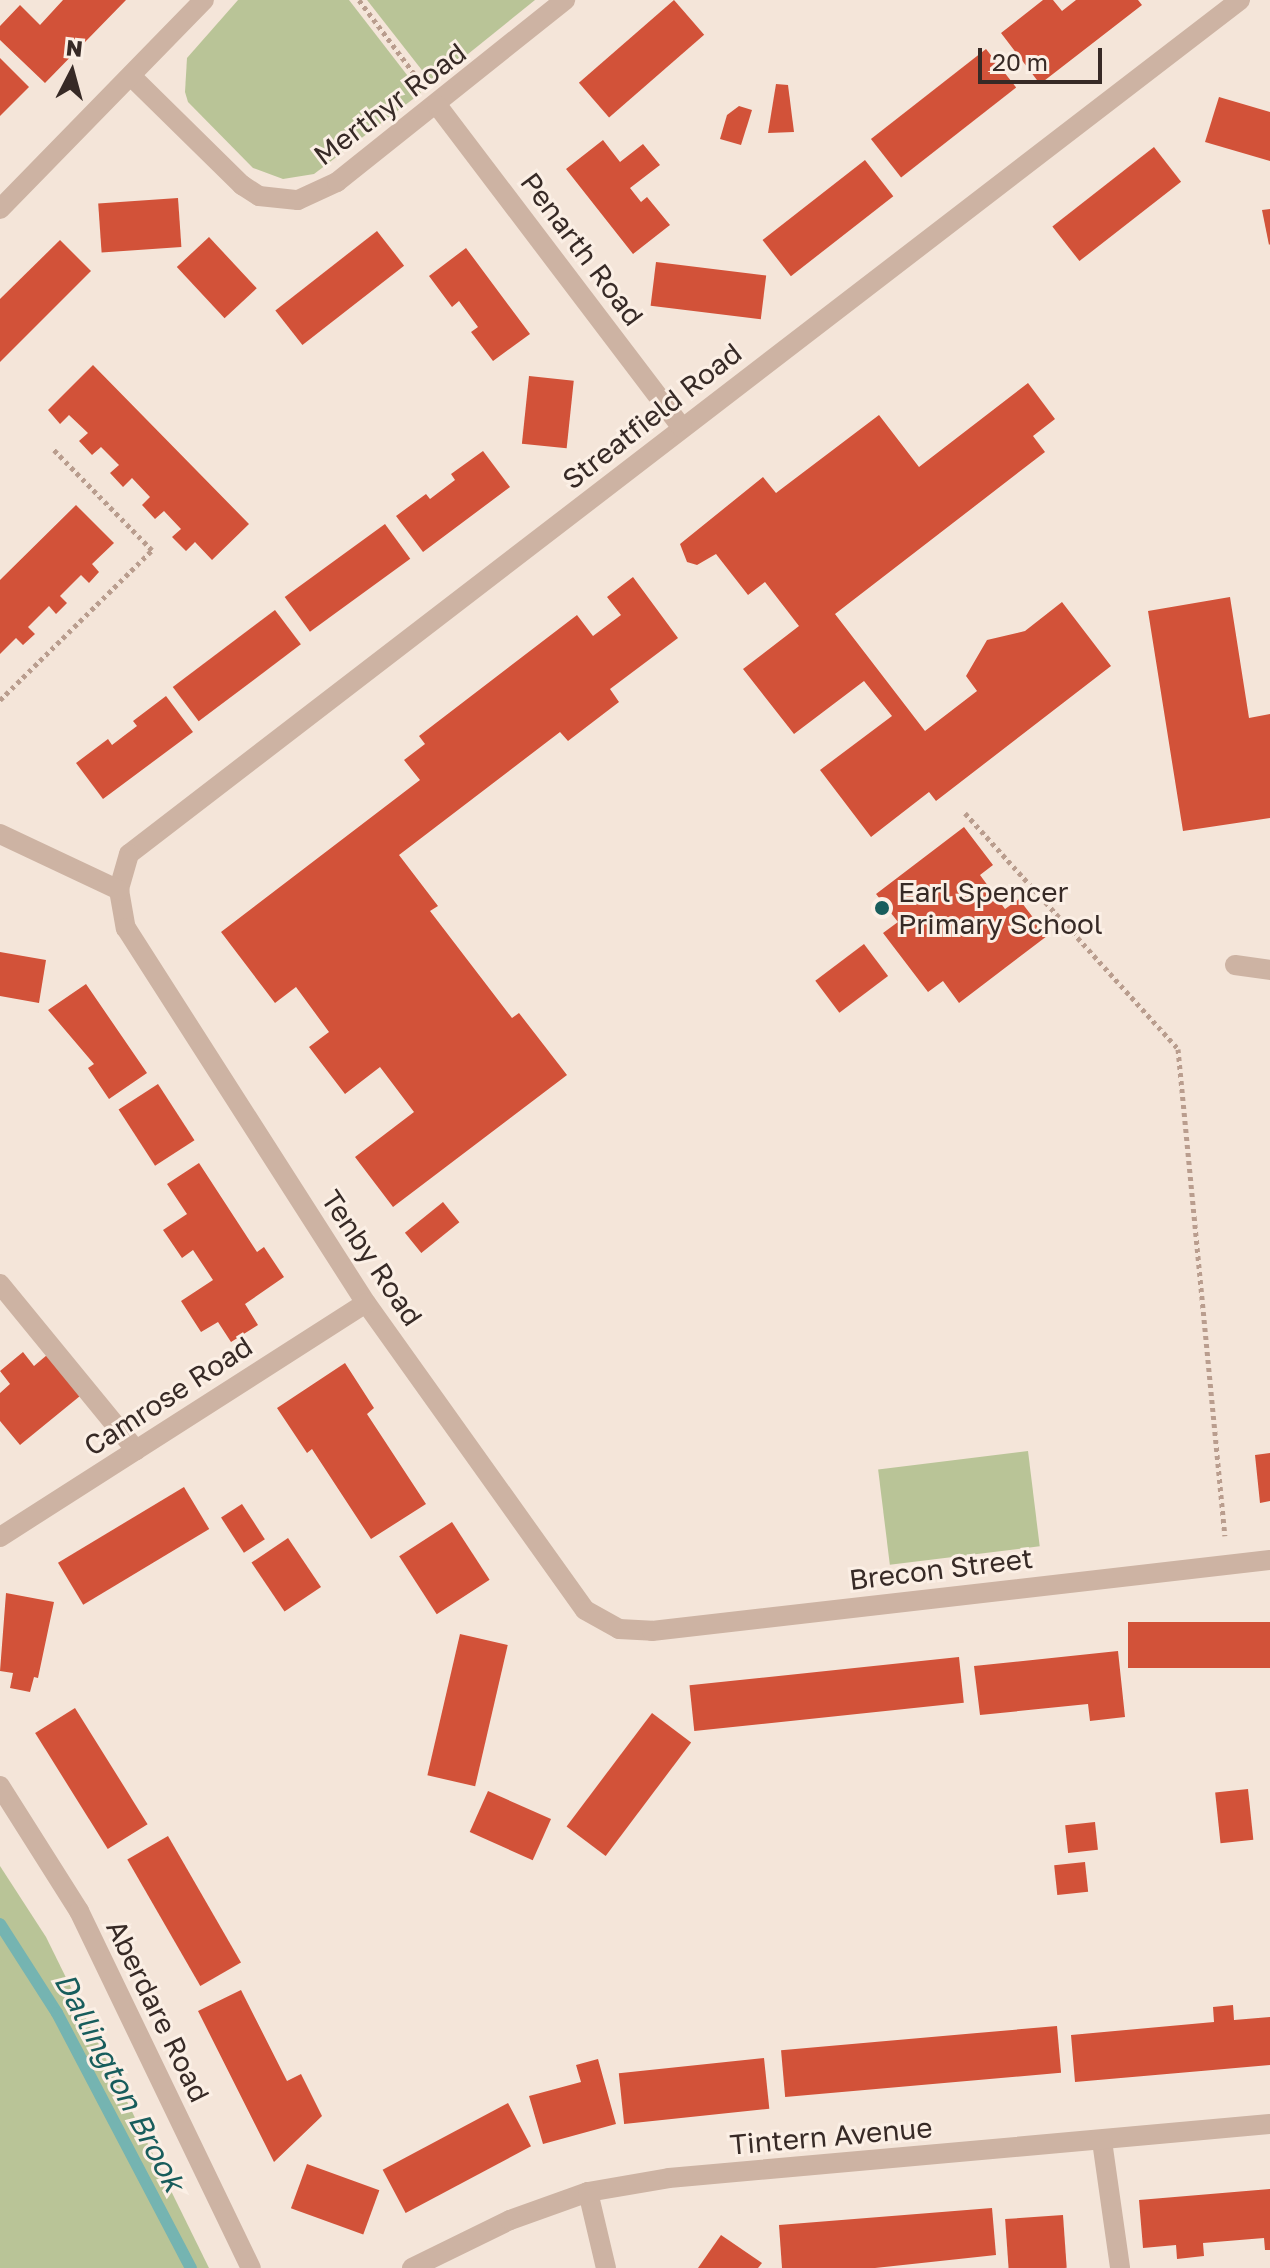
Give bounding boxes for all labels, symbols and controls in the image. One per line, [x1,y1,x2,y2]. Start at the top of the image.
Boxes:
north arrow [32,32,112,112]
scale bar [982,32,1106,82]
text: N [65,33,84,62]
street label: Merthyr Road [307,36,473,172]
text: 20 m [992,47,1048,76]
street label: Penarth Road [514,166,650,332]
street label: Streatfield Road [556,336,748,496]
place label: Earl Spencer Primary School [898,875,1103,941]
marker: Earl Spencer Primary School [873,899,891,917]
street label: Tenby Road [314,1184,430,1332]
street label: Camrose Road [78,1329,258,1463]
street label: Brecon Street [847,1541,1035,1597]
street label: Aberdare Road [99,1914,217,2108]
water label: Dallington Brook [47,1966,193,2198]
street label: Tintern Avenue [728,2110,934,2162]

